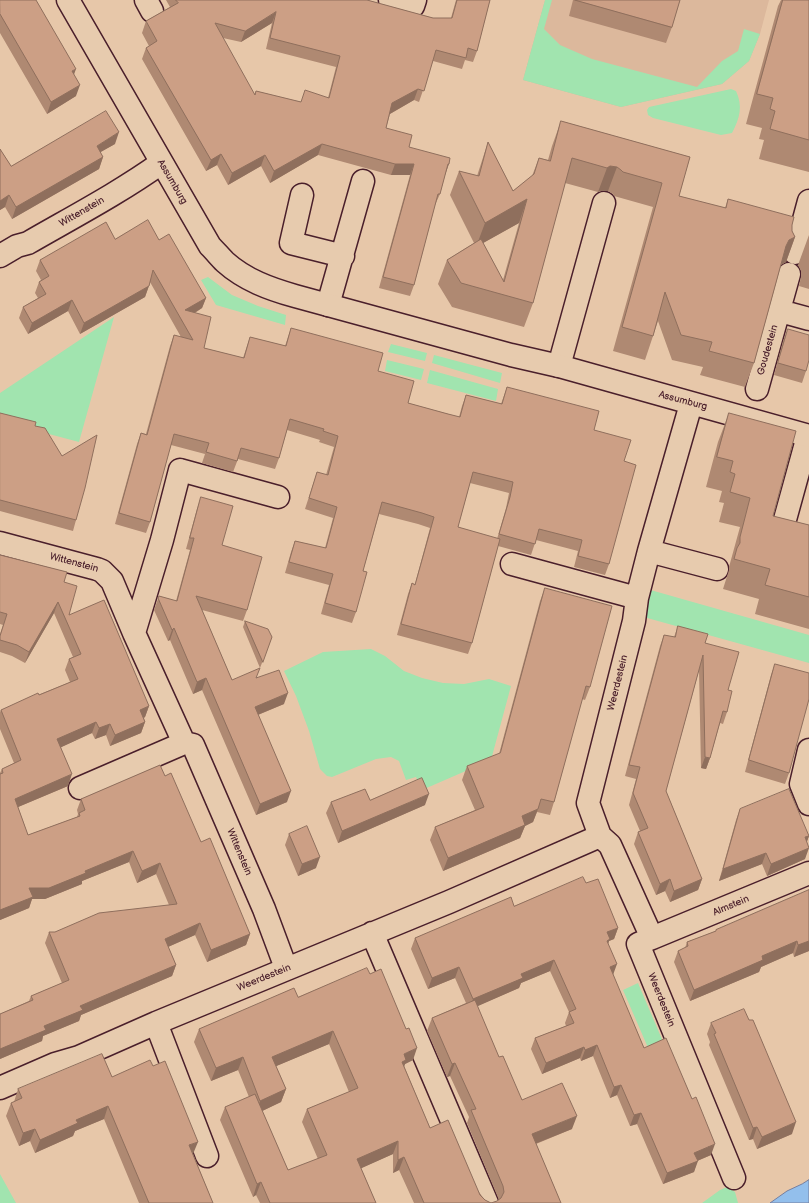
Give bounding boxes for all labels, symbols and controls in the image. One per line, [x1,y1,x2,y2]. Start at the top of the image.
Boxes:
street label: Assumburg [154,157,190,207]
street label: Wittenstein [57,194,107,230]
street label: Goudestein [755,323,781,377]
street label: Assumburg [657,389,709,413]
street label: Wittenstein [48,551,100,575]
street label: Weerdestein [605,654,631,712]
street label: Wittenstein [224,827,254,877]
street label: Almstein [711,893,751,919]
street label: Weerdestein [235,962,293,994]
street label: Weerdestein [645,971,677,1029]

